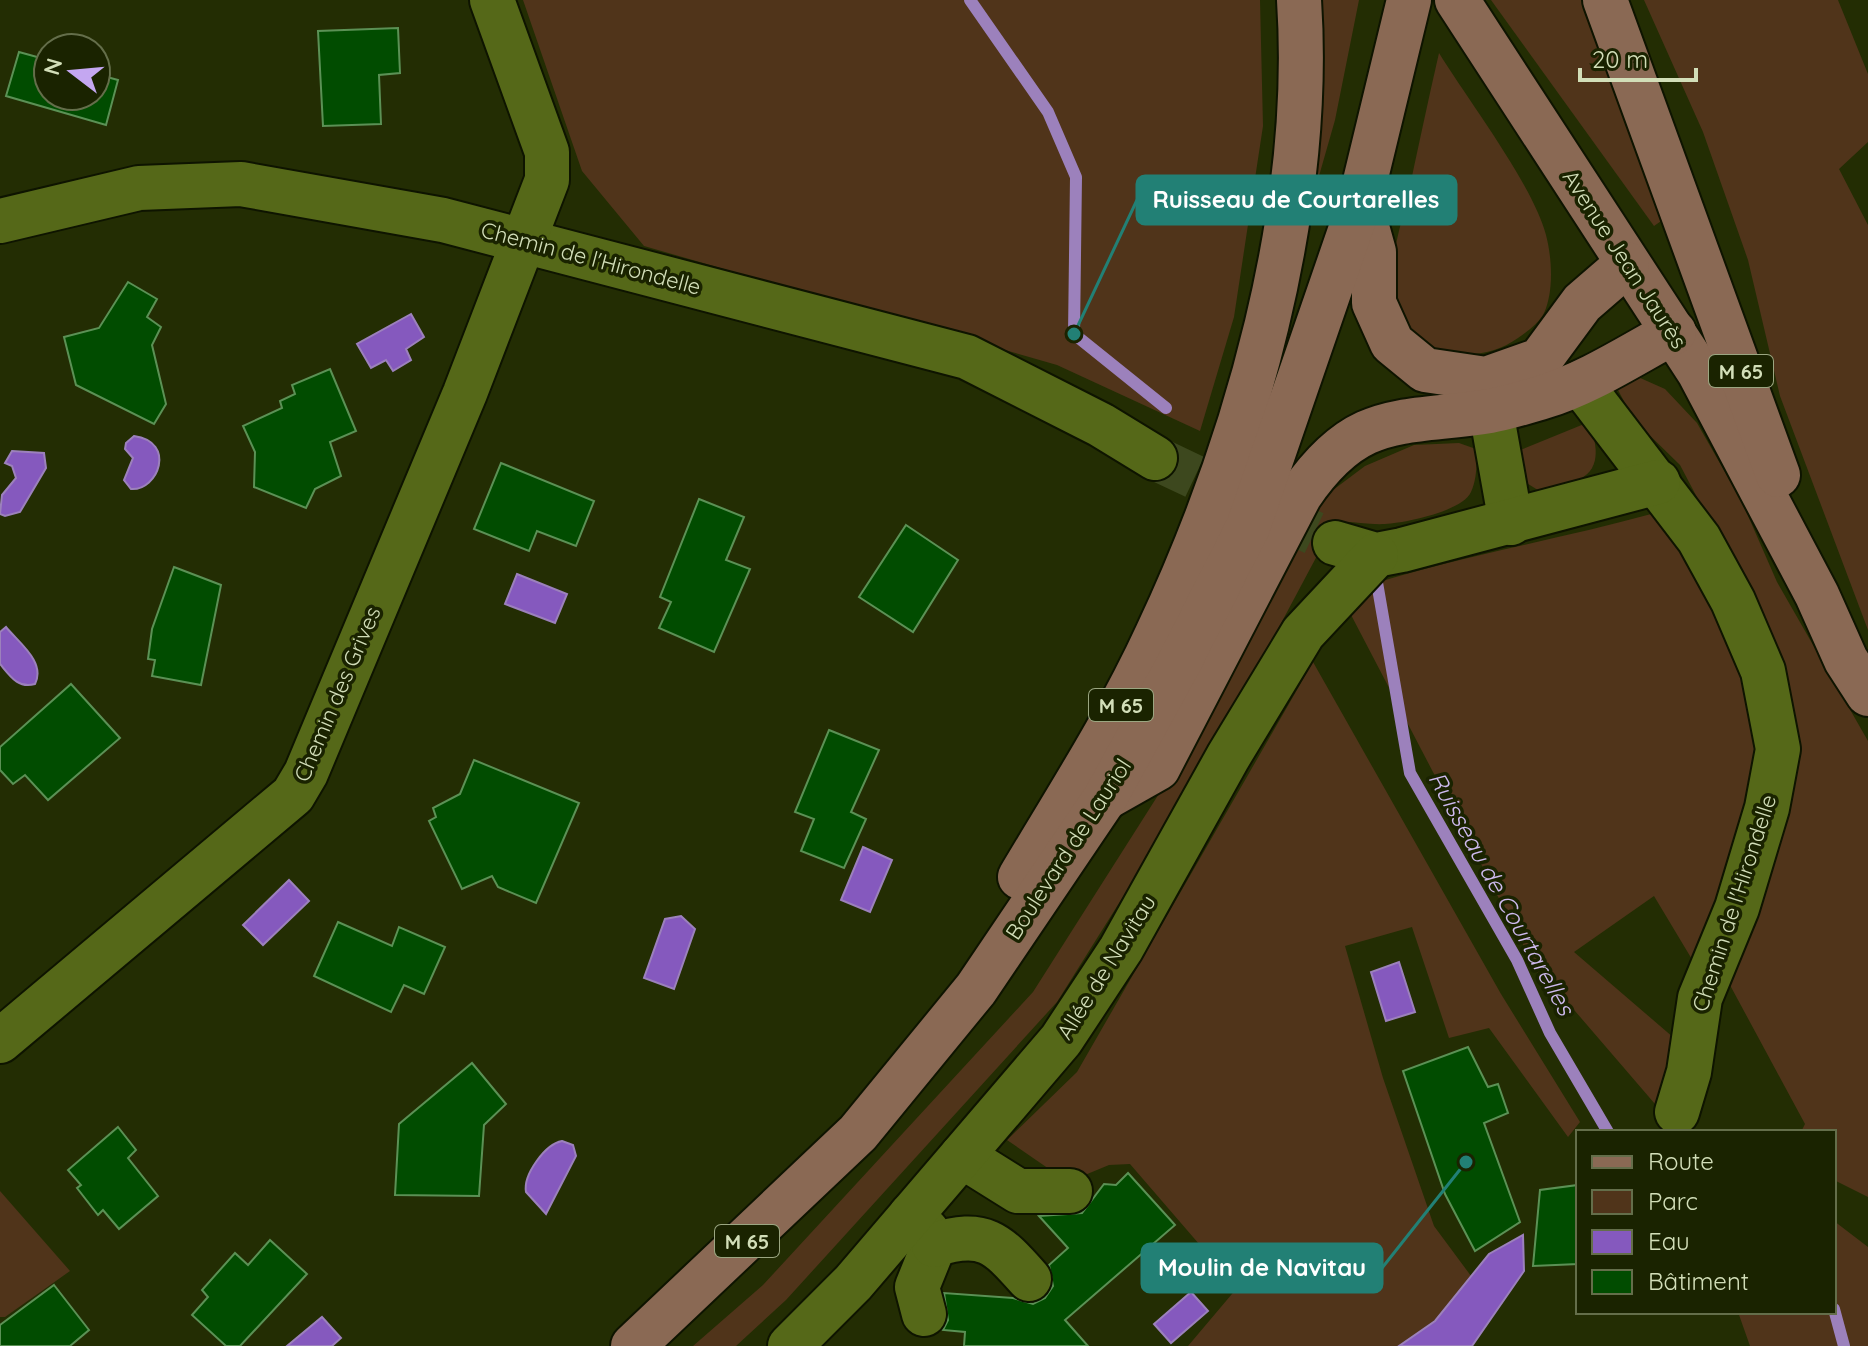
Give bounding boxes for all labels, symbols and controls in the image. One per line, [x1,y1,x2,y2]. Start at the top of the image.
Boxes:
north arrow [32,32,112,112]
scale bar [1580,32,1696,82]
text: 20 m [1592,44,1648,74]
text: N [37,55,68,78]
street label: Avenue Jean Jaurès [1557,164,1693,354]
callout: Ruisseau de Courtarelles [1137,176,1456,224]
text: Ruisseau de Courtarelles [1153,184,1439,214]
street label: Chemin de l'Hirondelle [478,215,704,301]
road number: M 65 [1709,355,1773,387]
street label: Chemin des Grives [287,602,387,786]
road number: M 65 [1089,689,1153,721]
street label: Boulevard de Lauriol [999,753,1137,945]
water label: Ruisseau de Courtarelles [1423,766,1582,1021]
street label: Chemin de l'Hirondelle [1686,791,1782,1015]
street label: Allée de Navitau [1050,889,1162,1045]
legend [1576,1130,1836,1314]
text: Route [1648,1146,1714,1176]
text: Parc [1648,1186,1698,1216]
road number: M 65 [715,1225,779,1257]
text: Eau [1648,1226,1690,1256]
callout: Moulin de Navitau [1142,1244,1382,1292]
text: Moulin de Navitau [1158,1252,1366,1282]
text: Bâtiment [1648,1266,1749,1296]

